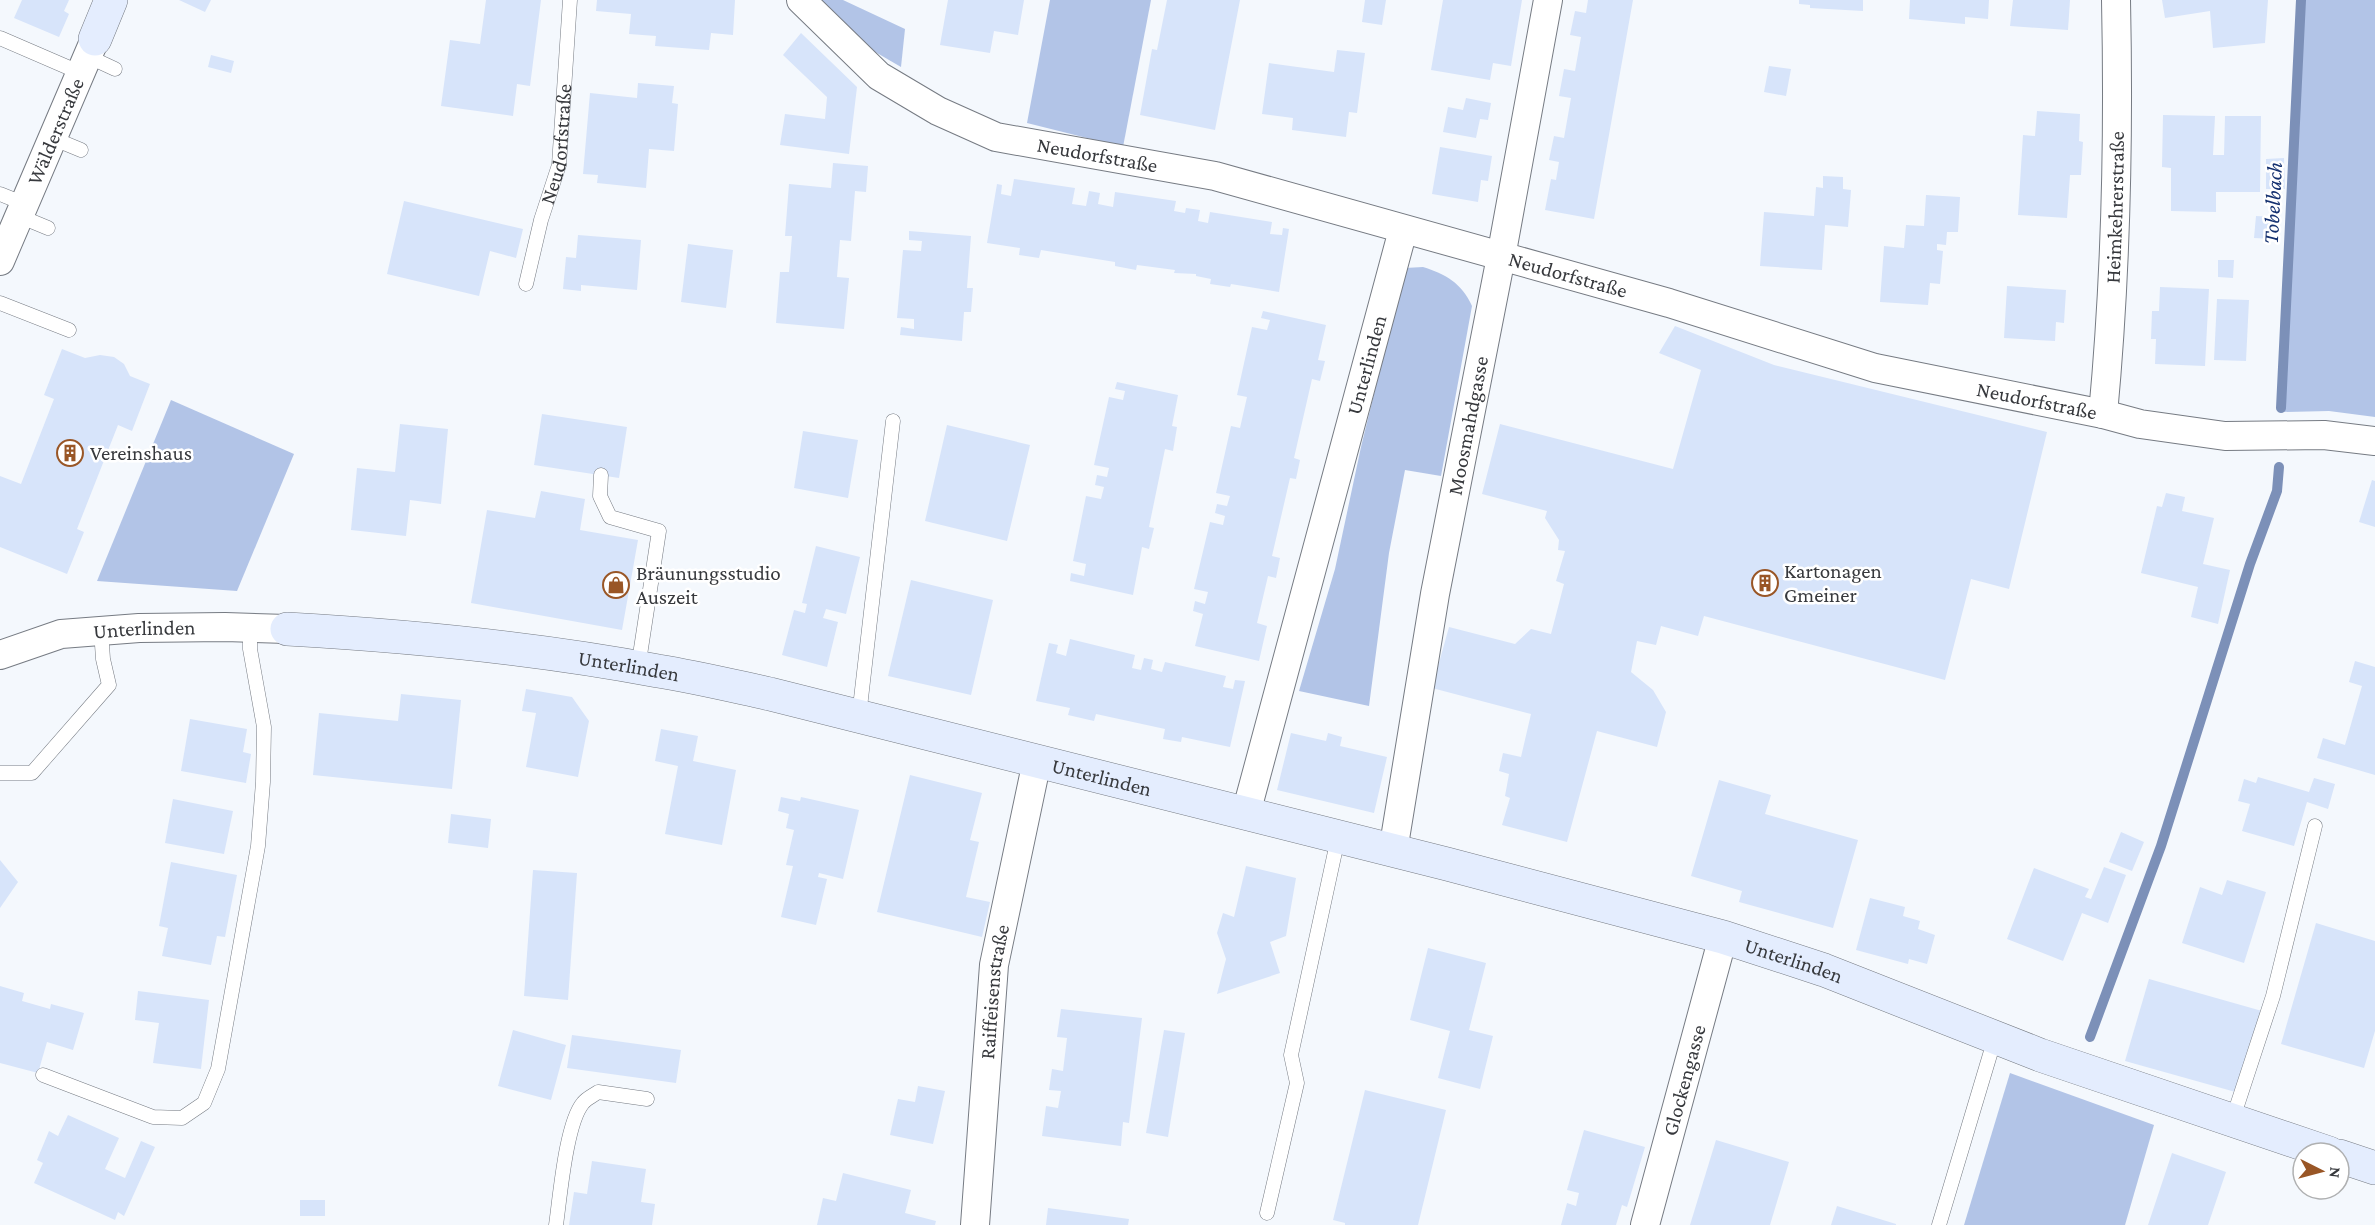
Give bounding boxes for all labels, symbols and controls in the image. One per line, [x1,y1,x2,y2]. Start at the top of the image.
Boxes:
street label: Wälderstraße [22,74,89,189]
street label: Neudorfstraße [535,83,576,207]
street label: Heimkehrerstraße [2100,131,2129,284]
street label: Neudorfstraße [1035,133,1160,178]
water label: Tobelbach [2258,161,2287,245]
street label: Neudorfstraße [1506,247,1630,303]
street label: Unterlinden [1342,313,1392,417]
street label: Moosmahdgasse [1443,354,1493,497]
street label: Neudorfstraße [1975,377,2099,424]
building icon: Vereinshaus [55,438,85,468]
place label: Vereinshaus [90,441,192,465]
place label: Kartonagen Gmeiner [1784,559,1882,607]
place label: Bräunungsstudio Auszeit [636,561,781,609]
building icon: Kartonagen Gmeiner [1750,568,1780,598]
shop icon: Bräunungsstudio Auszeit [601,570,631,600]
street label: Unterlinden [92,615,195,643]
street label: Unterlinden [577,646,681,686]
street label: Unterlinden [1049,753,1154,801]
street label: Raiffeisenstraße [975,922,1014,1060]
street label: Unterlinden [1742,933,1846,988]
street label: Glockengasse [1658,1022,1711,1138]
north arrow [2291,1141,2351,1201]
text: N [2326,1166,2344,1179]

